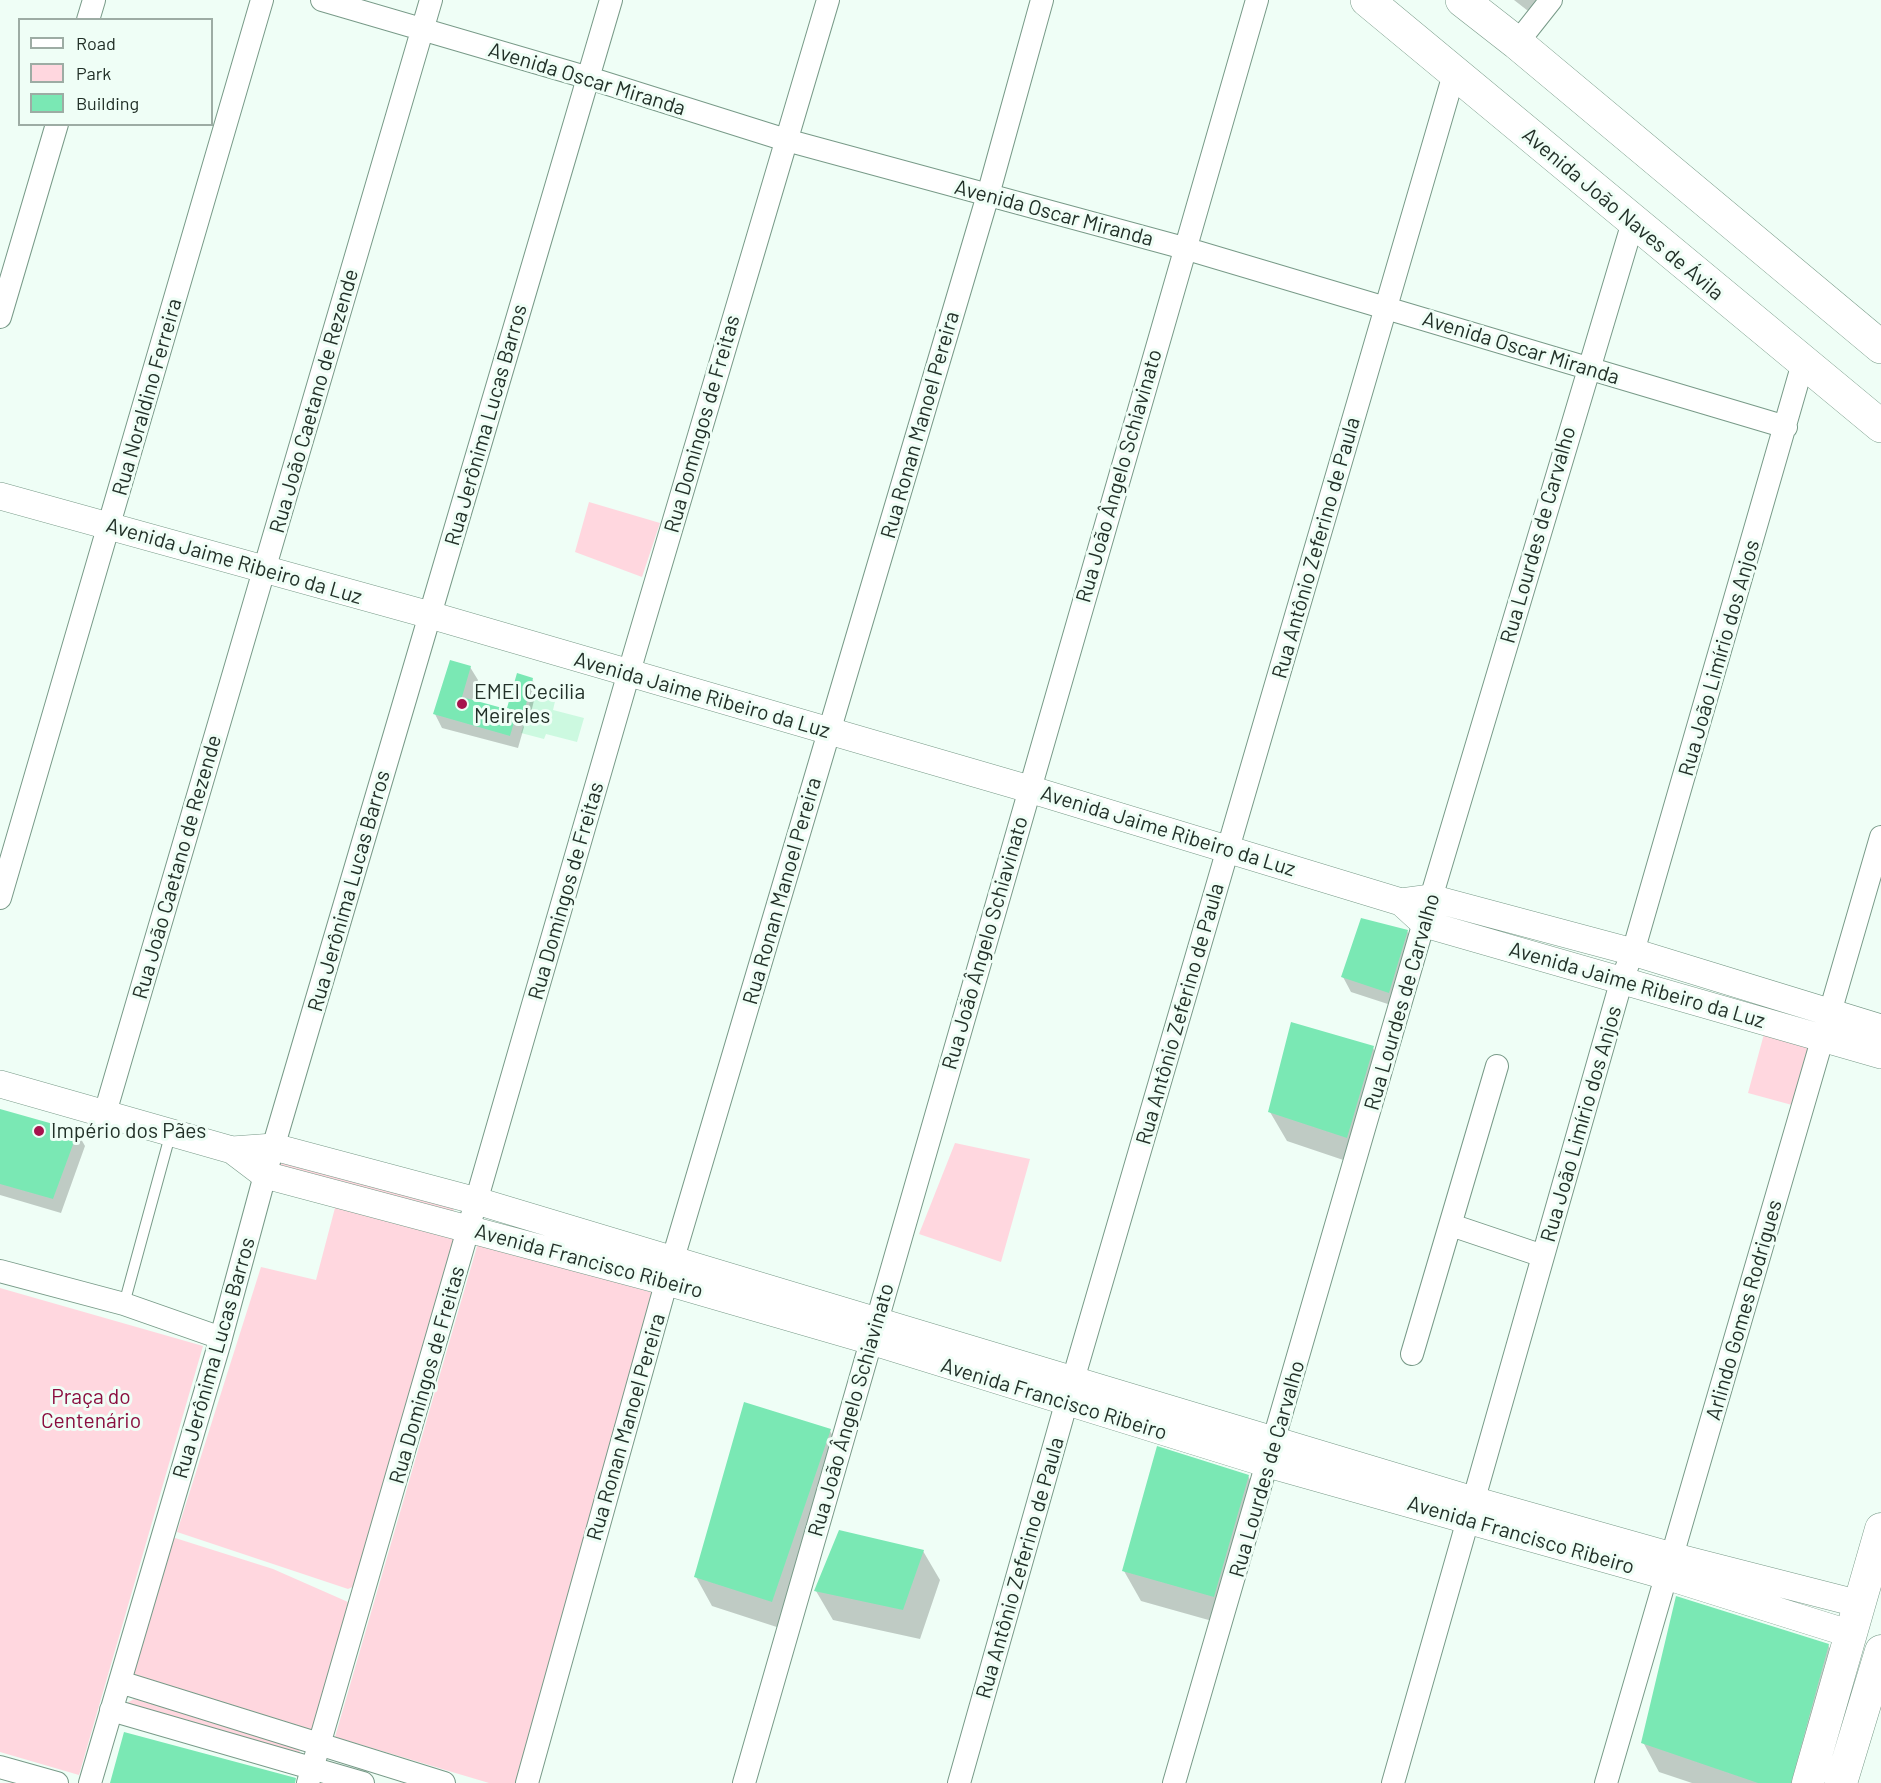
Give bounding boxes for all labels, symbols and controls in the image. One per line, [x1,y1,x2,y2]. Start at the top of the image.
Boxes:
legend [18,18,213,126]
text: Road [76,32,116,54]
street label: Avenida Oscar Miranda [485,37,689,121]
text: Park [76,62,111,84]
text: Building [76,92,139,114]
street label: Avenida João Naves de Ávila [1517,122,1729,306]
street label: Avenida Oscar Miranda [952,174,1156,252]
street label: Rua João Caetano de Rezende [264,266,364,536]
street label: Rua Noraldino Ferreira [107,296,187,498]
street label: Rua Jerônima Lucas Barros [439,301,533,549]
street label: Avenida Oscar Miranda [1419,306,1623,390]
street label: Rua Ronan Manoel Pereira [875,309,965,541]
street label: Rua Domingos de Freitas [659,312,745,536]
street label: Rua João Ângelo Schiavinato [1071,346,1167,606]
street label: Rua Antônio Zeferino de Paula [1267,414,1365,682]
street label: Rua Lourdes de Carvalho [1495,424,1581,646]
street label: Avenida Jaime Ribeiro da Luz [103,512,365,610]
street label: Rua João Limírio dos Anjos [1673,537,1765,779]
street label: Avenida Jaime Ribeiro da Luz [571,646,833,744]
place label: EMEI Cecilia Meireles [474,679,585,729]
marker: EMEI Cecilia Meireles [455,697,469,711]
street label: Rua João Caetano de Rezende [127,732,227,1002]
street label: Rua Jerônima Lucas Barros [302,767,396,1015]
street label: Rua Ronan Manoel Pereira [737,775,827,1007]
street label: Rua Domingos de Freitas [523,779,609,1003]
street label: Avenida Jaime Ribeiro da Luz [1038,780,1298,882]
street label: Rua João Ângelo Schiavinato [937,813,1033,1073]
street label: Rua Antônio Zeferino de Paula [1131,880,1229,1148]
street label: Rua Lourdes de Carvalho [1359,891,1445,1113]
street label: Avenida Jaime Ribeiro da Luz [1506,936,1768,1034]
street label: Rua João Limírio dos Anjos [1535,1003,1627,1245]
place label: Império dos Pães [51,1118,206,1144]
marker: Império dos Pães [32,1124,46,1138]
street label: Arlindo Gomes Rodrigues [1700,1197,1788,1423]
street label: Avenida Francisco Ribeiro [472,1218,706,1304]
street label: Rua Jerônima Lucas Barros [167,1234,261,1482]
street label: Rua Domingos de Freitas [384,1263,470,1487]
street label: Rua João Ângelo Schiavinato [803,1280,899,1540]
street label: Rua Ronan Manoel Pereira [581,1311,671,1543]
street label: Avenida Francisco Ribeiro [938,1353,1170,1445]
street label: Rua Lourdes de Carvalho [1224,1358,1310,1580]
park label: Praça do Centenário [41,1384,141,1434]
street label: Rua Antônio Zeferino de Paula [971,1434,1069,1702]
street label: Avenida Francisco Ribeiro [1405,1490,1637,1580]

